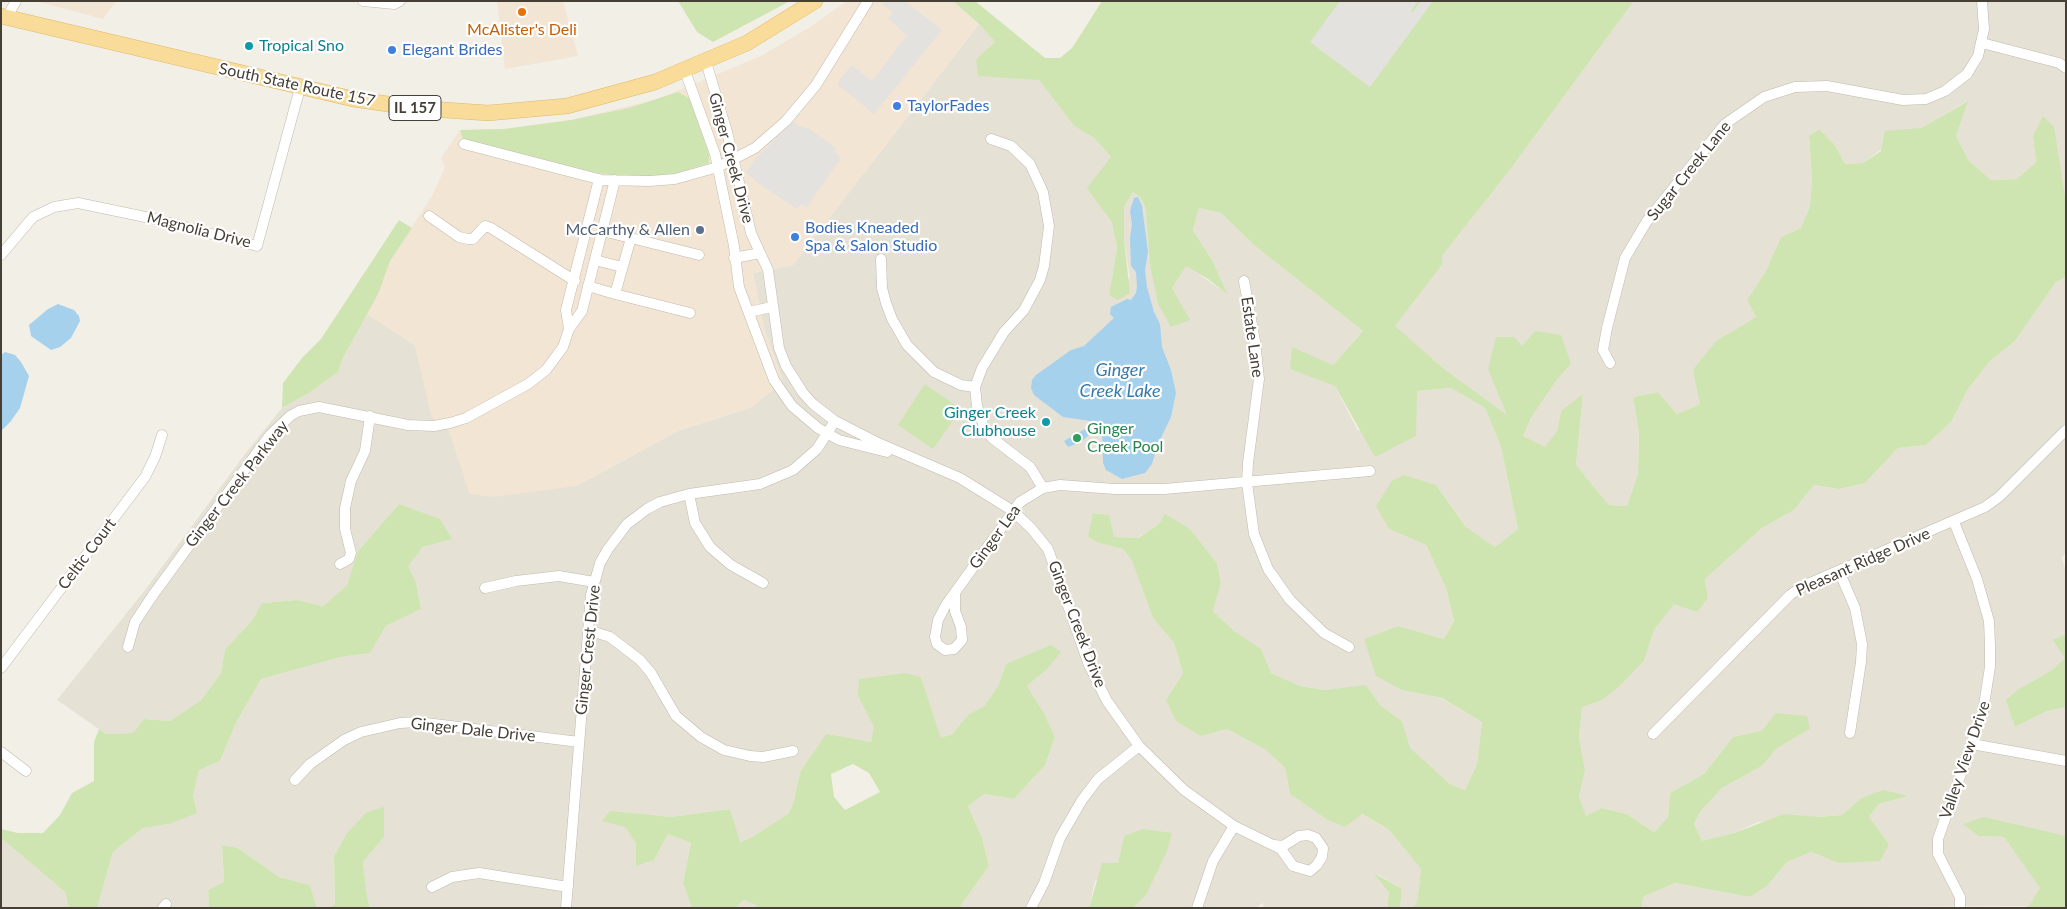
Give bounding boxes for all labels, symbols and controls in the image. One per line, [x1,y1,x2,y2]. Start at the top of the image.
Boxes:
marker: McAlister's Deli [516,6,528,18]
place label: McAlister's Deli [467,20,577,40]
place label: Tropical Sno [259,36,344,56]
marker: Tropical Sno [243,40,255,52]
place label: Elegant Brides [402,40,502,60]
marker: Elegant Brides [386,44,398,56]
street label: South State Route 157 [217,59,377,111]
street label: Ginger Creek Drive [704,91,758,225]
road number: IL 157 [389,96,441,120]
place label: TaylorFades [907,96,989,116]
marker: TaylorFades [891,100,903,112]
street label: Sugar Creek Lane [1643,117,1735,225]
street label: Magnolia Drive [145,208,253,252]
place label: Bodies Kneaded Spa & Salon Studio [805,218,937,256]
place label: McCarthy & Allen [565,220,690,240]
marker: McCarthy & Allen [694,224,706,236]
marker: Bodies Kneaded Spa & Salon Studio [789,231,801,243]
street label: Estate Lane [1237,295,1267,379]
water label: Ginger Creek Lake [1080,359,1160,402]
place label: Ginger Creek Clubhouse [944,403,1036,441]
marker: Ginger Creek Clubhouse [1040,416,1052,428]
street label: Ginger Creek Parkway [181,417,293,551]
place label: Ginger Creek Pool [1087,419,1163,457]
marker: Ginger Creek Pool [1071,432,1083,444]
street label: Ginger Lea [965,501,1025,573]
street label: Celtic Court [54,515,120,593]
street label: Pleasant Ridge Drive [1793,524,1933,600]
street label: Ginger Creek Drive [1044,558,1110,690]
street label: Ginger Crest Drive [572,584,604,716]
street label: Valley View Drive [1936,698,1994,822]
street label: Ginger Dale Drive [410,714,536,746]

